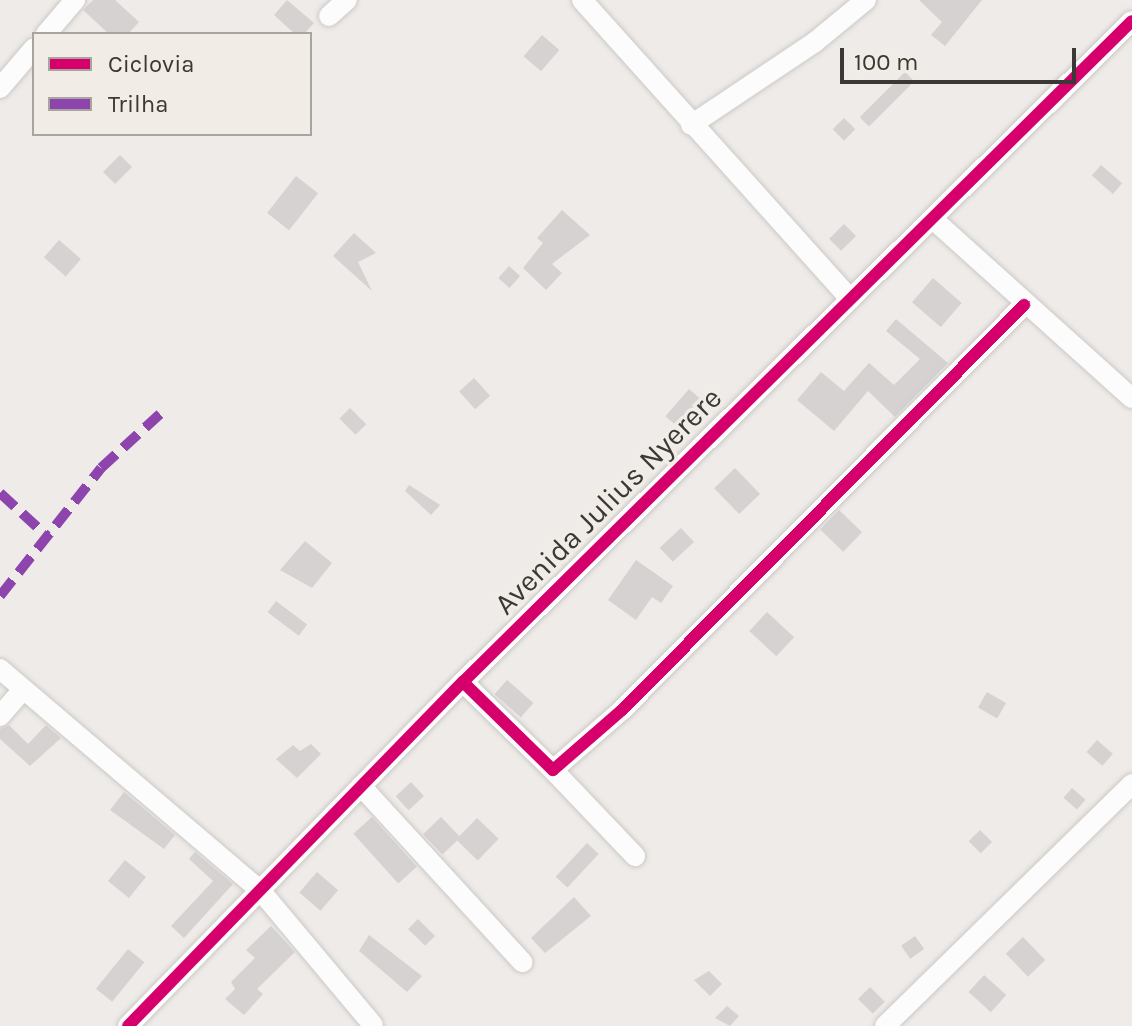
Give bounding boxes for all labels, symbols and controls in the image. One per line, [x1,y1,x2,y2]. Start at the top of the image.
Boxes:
legend [32,32,312,136]
scale bar [844,32,1080,82]
text: 100 m [854,48,919,76]
text: Ciclovia [108,50,195,78]
text: Trilha [108,90,169,118]
street label: Avenida Julius Nyerere [487,380,729,622]

